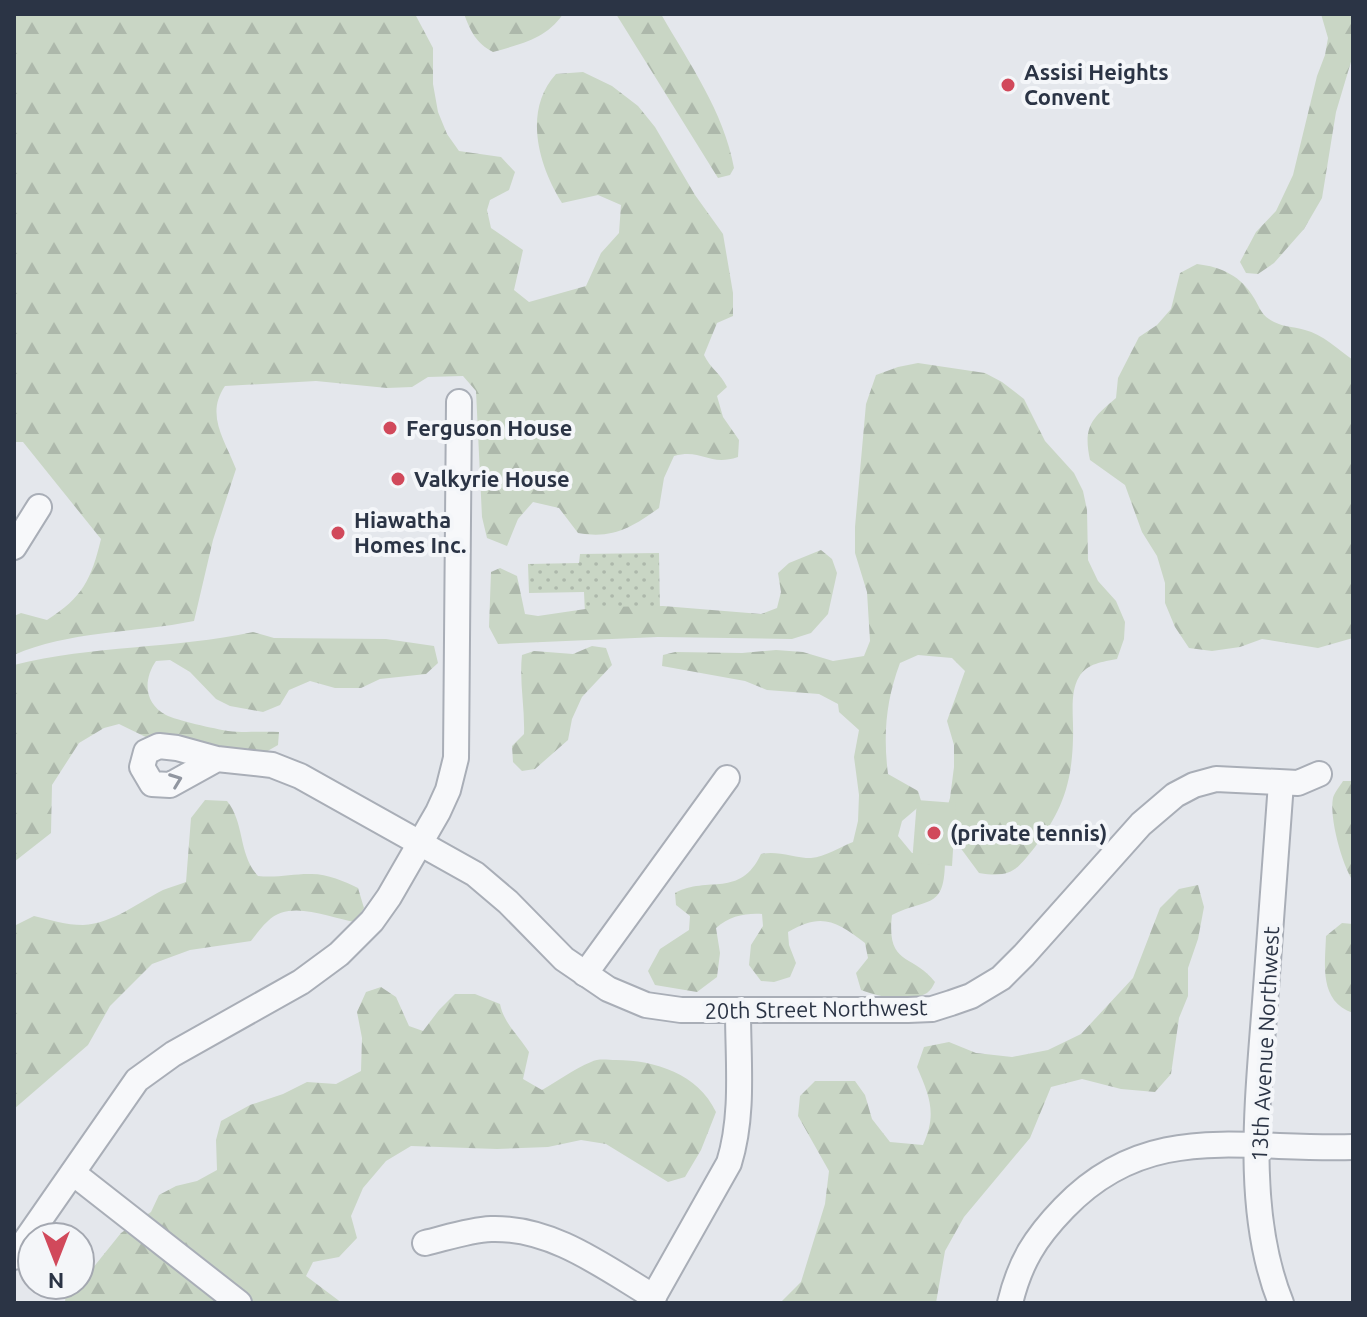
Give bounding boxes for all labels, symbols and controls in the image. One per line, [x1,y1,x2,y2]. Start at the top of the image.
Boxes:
place label: Assisi Heights Convent [1024,59,1169,109]
marker: Assisi Heights Convent [999,76,1017,94]
place label: Ferguson House [406,415,572,440]
marker: Ferguson House [381,419,399,437]
place label: Valkyrie House [414,466,570,491]
marker: Valkyrie House [389,470,407,488]
place label: Hiawatha Homes Inc. [354,507,466,557]
marker: Hiawatha Homes Inc. [329,524,347,542]
one-way arrow [168,773,182,789]
place label: (private tennis) [950,820,1107,846]
marker: (private tennis) [925,824,943,842]
street label: 13th Avenue Northwest [1246,925,1283,1162]
street label: 20th Street Northwest [704,994,928,1023]
north arrow [16,1221,96,1301]
text: N [48,1269,64,1294]

